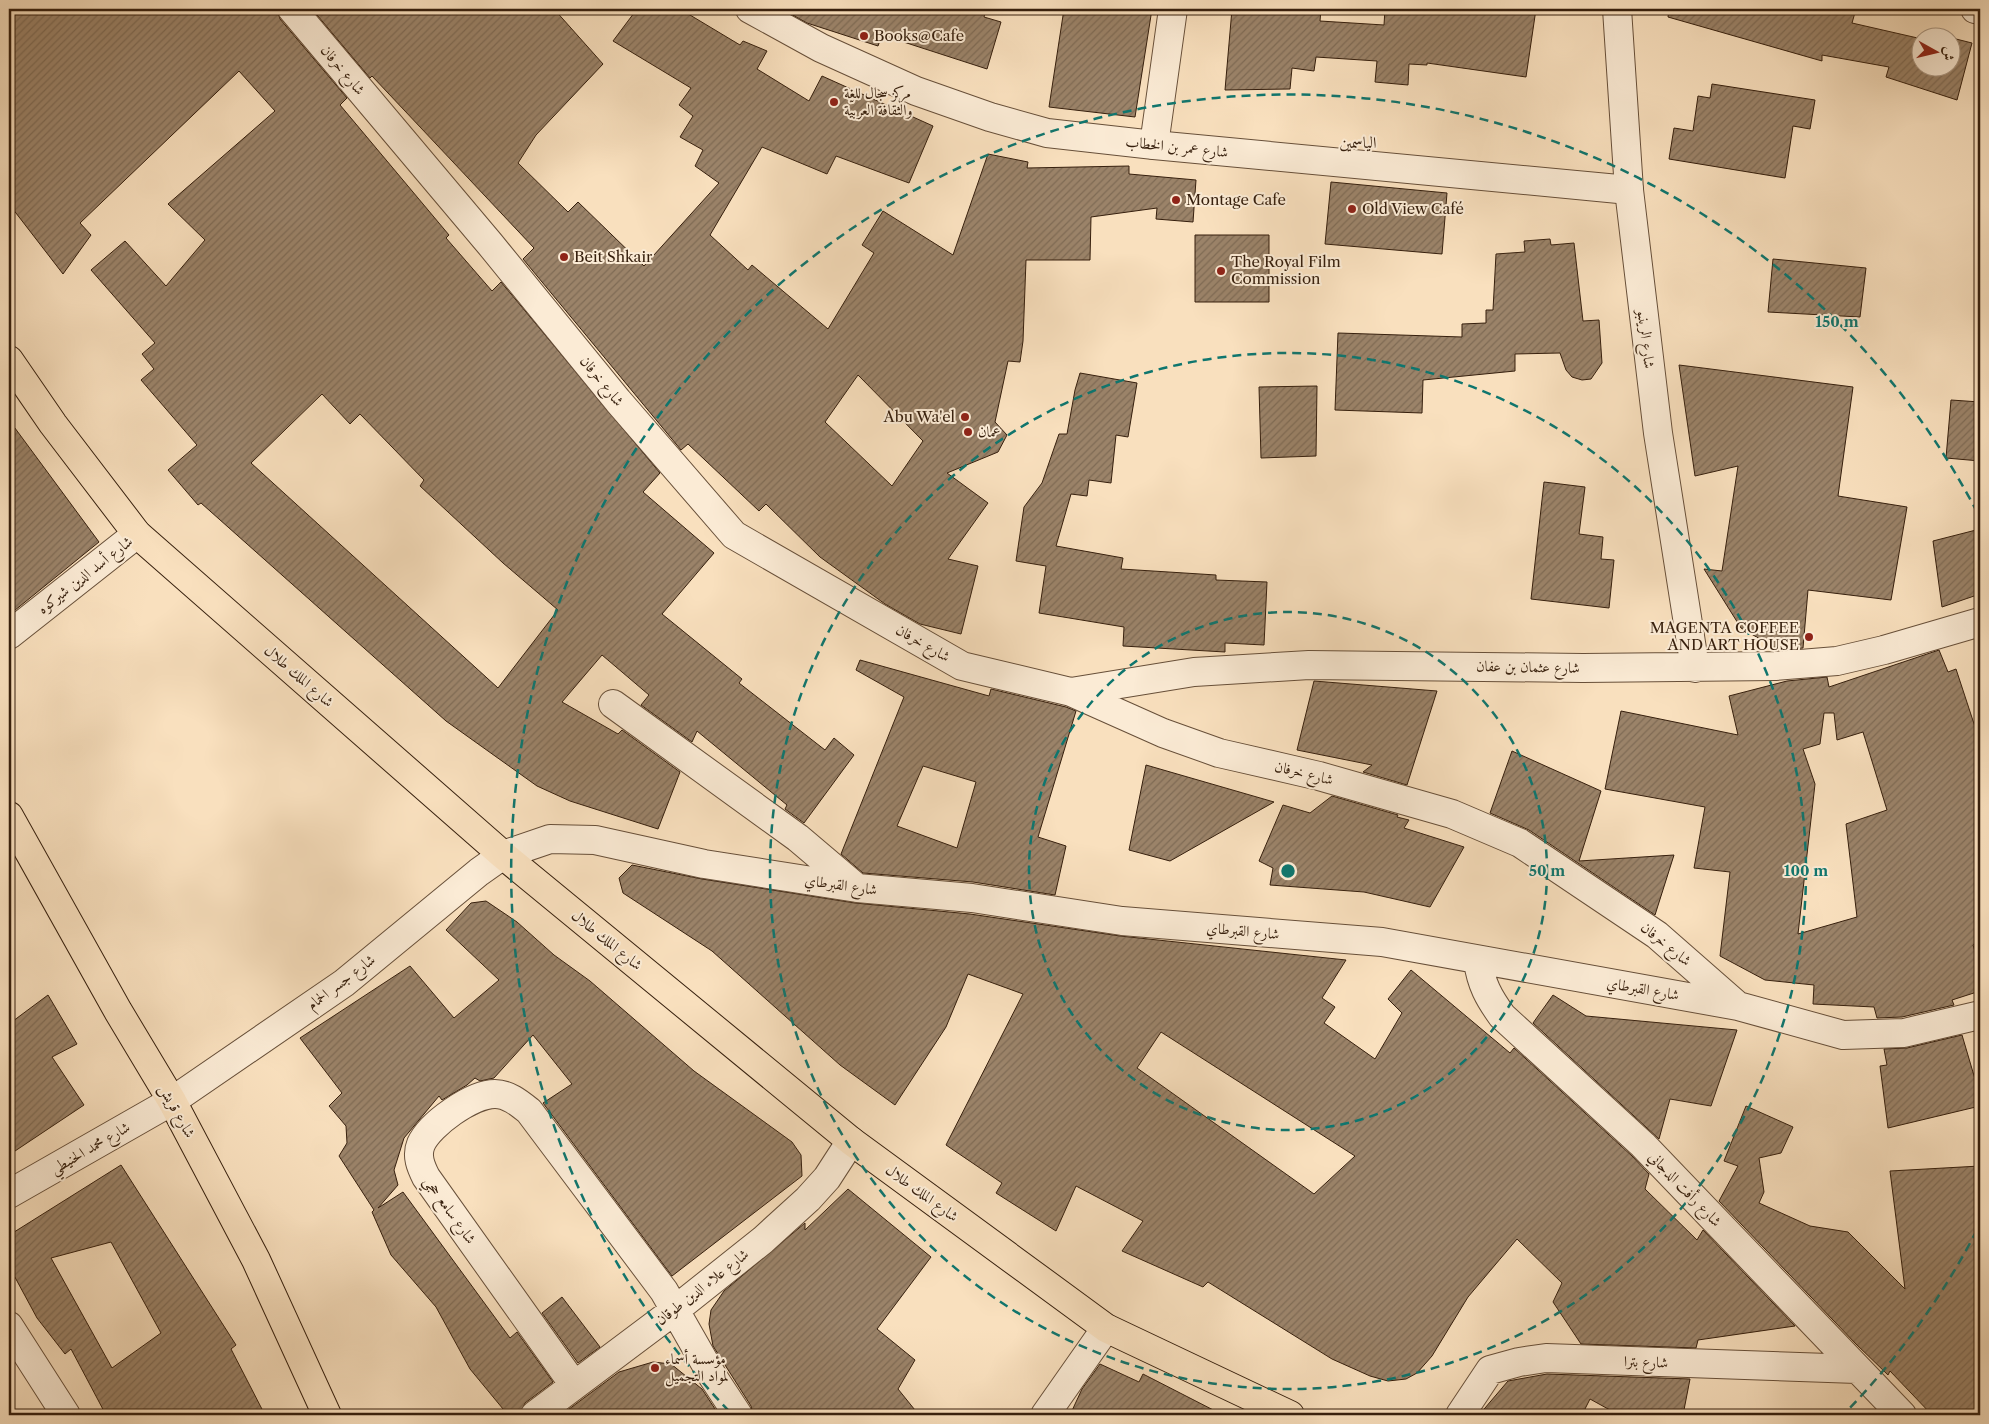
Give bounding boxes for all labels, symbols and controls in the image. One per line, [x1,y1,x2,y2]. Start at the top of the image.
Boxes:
place label: Books@Cafe [874,26,964,45]
north arrow [1912,28,1962,78]
marker: Books@Cafe [858,30,870,42]
street label: شارع خرفان [314,41,370,101]
text: ش [1939,46,1959,62]
place label: مركز سجال للغة والثقافة العربيّة [844,83,912,120]
marker: مركز سجال للغة والثقافة العربيّة [828,96,840,108]
street label: شارع عمر بن الخطاب [1124,132,1229,165]
district label: الياسمين [1339,132,1377,152]
place label: Montage Cafe [1186,190,1286,209]
marker: Montage Cafe [1170,194,1182,206]
place label: Old View Café [1362,199,1464,218]
marker: Old View Café [1346,203,1358,215]
place label: Beit Shkair [574,247,653,266]
marker: Beit Shkair [558,251,570,263]
place label: The Royal Film Commission [1231,252,1341,288]
marker: The Royal Film Commission [1215,265,1227,277]
street label: شارع الرينبو [1629,306,1660,370]
text: 150 m [1815,312,1859,331]
street label: شارع خرفان [573,352,629,412]
place label: Abu Wa'el [883,407,956,426]
marker: Abu Wa'el [959,411,971,423]
place label: عمان [978,422,1001,441]
marker: عمان [962,426,974,438]
street label: شارع أسد الدين شيركوه [33,531,139,621]
place label: MAGENTA COFFEE AND ART HOUSE [1650,618,1799,654]
street label: شارع خرفان [891,619,954,669]
marker: MAGENTA COFFEE AND ART HOUSE [1803,631,1815,643]
street label: شارع الملك طلال [258,640,338,714]
street label: شارع عثمان بن عفان [1476,656,1580,681]
street label: شارع خرفان [1272,756,1335,793]
text: 50 m [1529,861,1565,880]
text: 100 m [1784,861,1828,880]
centre of rings [1279,862,1297,880]
street label: شارع القبرطاي [803,870,879,903]
street label: شارع الملك طلال [566,905,647,977]
street label: شارع خرفان [1635,917,1695,973]
street label: شارع القبرطاي [1205,918,1280,947]
street label: شارع جسر الحمام [303,950,381,1017]
street label: شارع القبرطاي [1605,973,1681,1008]
street label: شارع قريش [151,1081,200,1143]
street label: شارع محمد الحنيطي [46,1117,136,1182]
street label: شارع رأفت الدجاني [1642,1146,1727,1233]
street label: شارع الملك طلال [880,1160,963,1229]
street label: شارع سامع حجي [416,1172,481,1250]
street label: شارع علاء الدين طوقان [651,1244,755,1332]
place label: مؤسسة أسماء لمواد التجميل [665,1348,728,1387]
street label: شارع بترا [1623,1351,1669,1376]
marker: مؤسسة أسماء لمواد التجميل [649,1362,661,1374]

